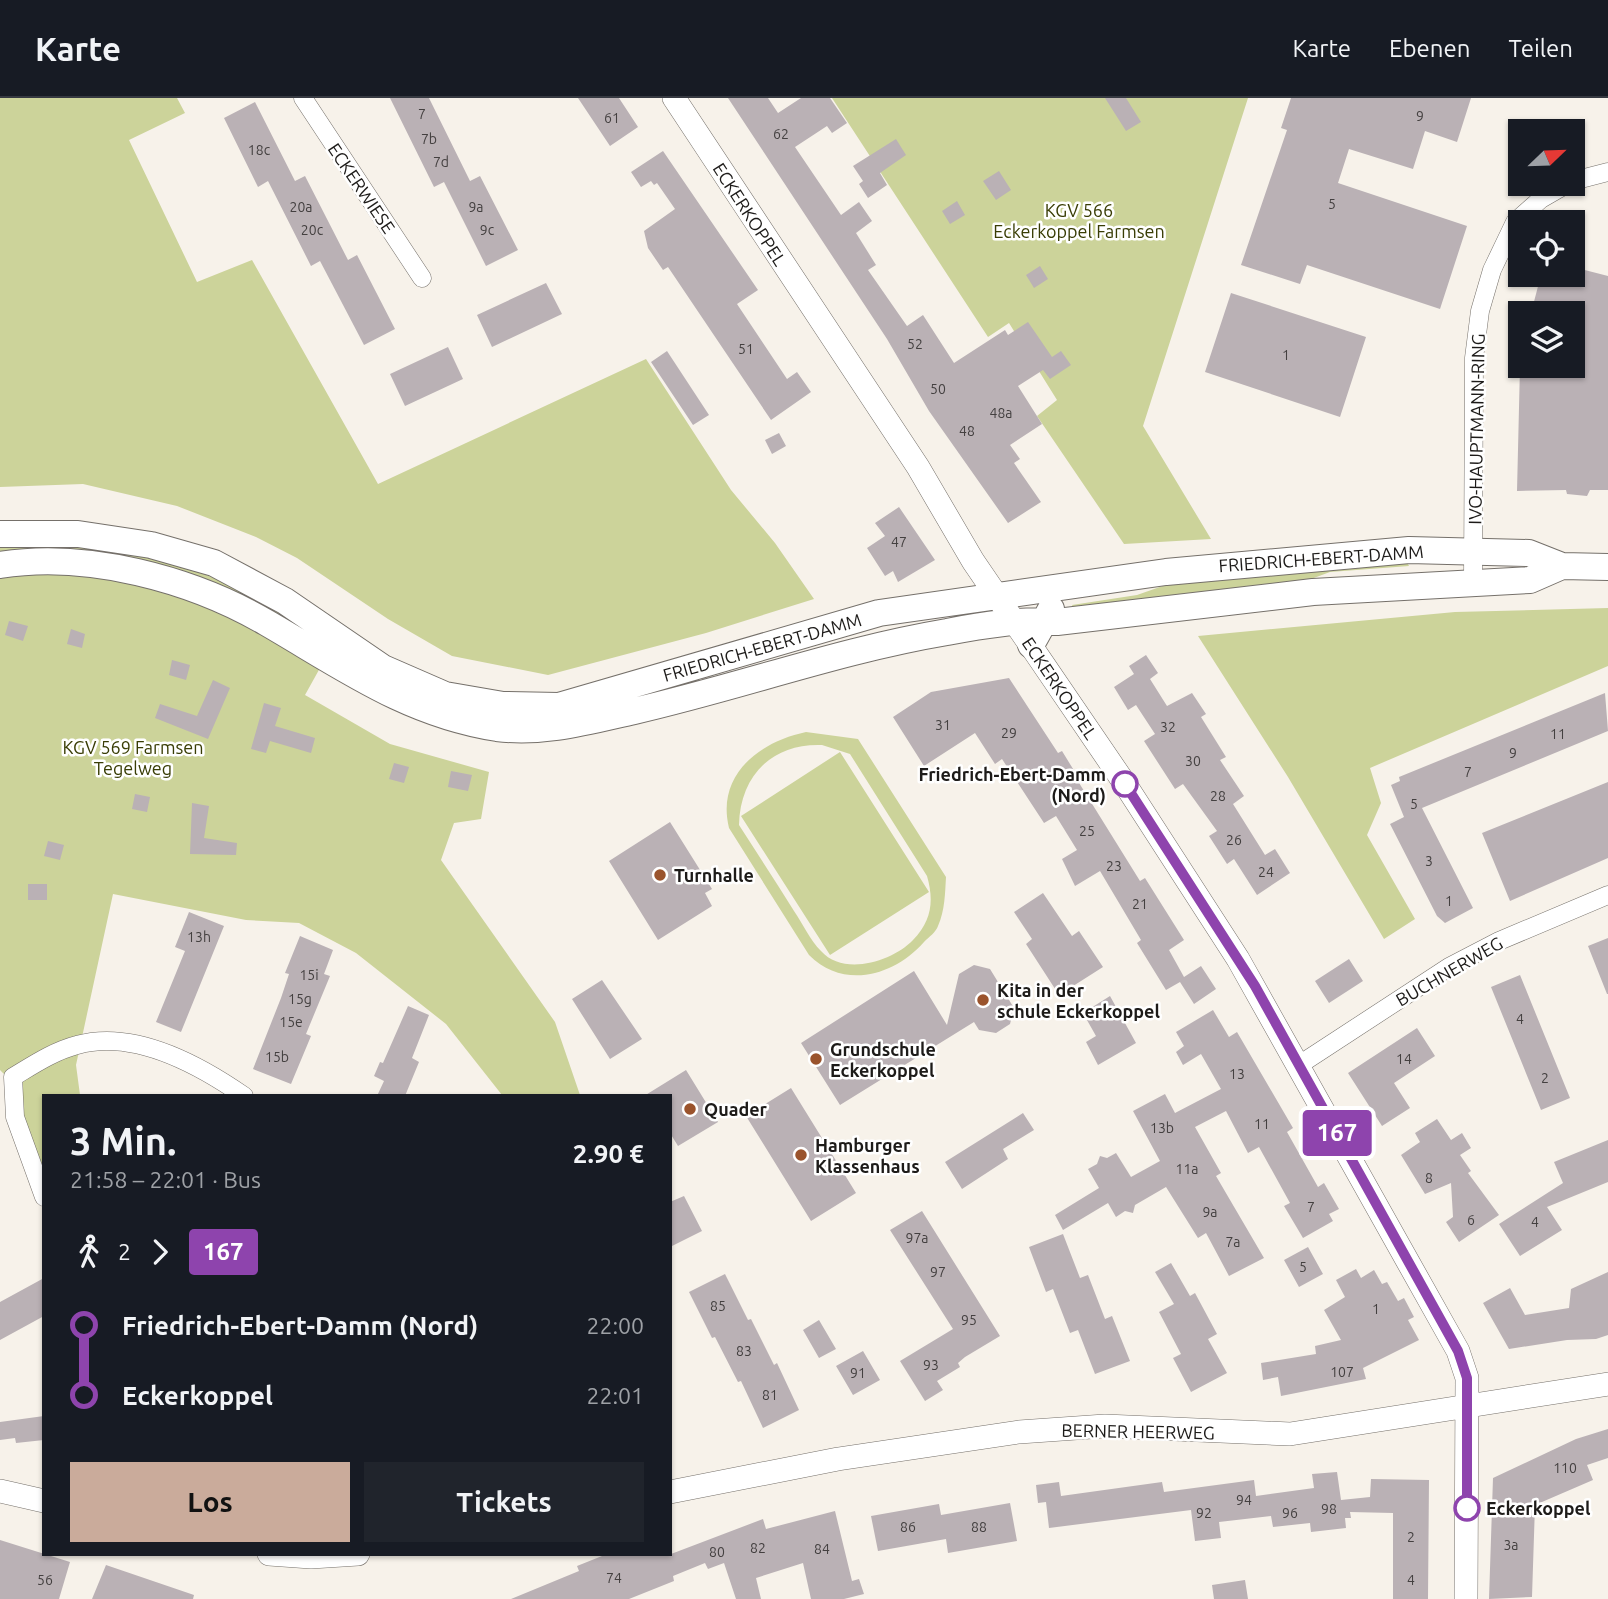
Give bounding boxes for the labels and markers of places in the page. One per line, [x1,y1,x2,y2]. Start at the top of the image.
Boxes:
place label: Friedrich-Ebert-Damm (Nord) [918,764,1106,806]
marker: Friedrich-Ebert-Damm (Nord) [1112,771,1138,797]
place label: Turnhalle [674,865,754,885]
marker: Turnhalle [652,867,668,883]
place label: Kita in der schule Eckerkoppel [997,980,1160,1021]
marker: Kita in der schule Eckerkoppel [975,992,991,1008]
place label: Grundschule Eckerkoppel [830,1039,936,1080]
marker: Grundschule Eckerkoppel [808,1051,824,1067]
place label: Quader [704,1099,768,1119]
marker: Quader [682,1101,698,1117]
place label: Hamburger Klassenhaus [815,1135,920,1176]
marker: Hamburger Klassenhaus [793,1147,809,1163]
marker: Eckerkoppel [1454,1495,1480,1521]
place label: Eckerkoppel [1486,1498,1591,1518]

